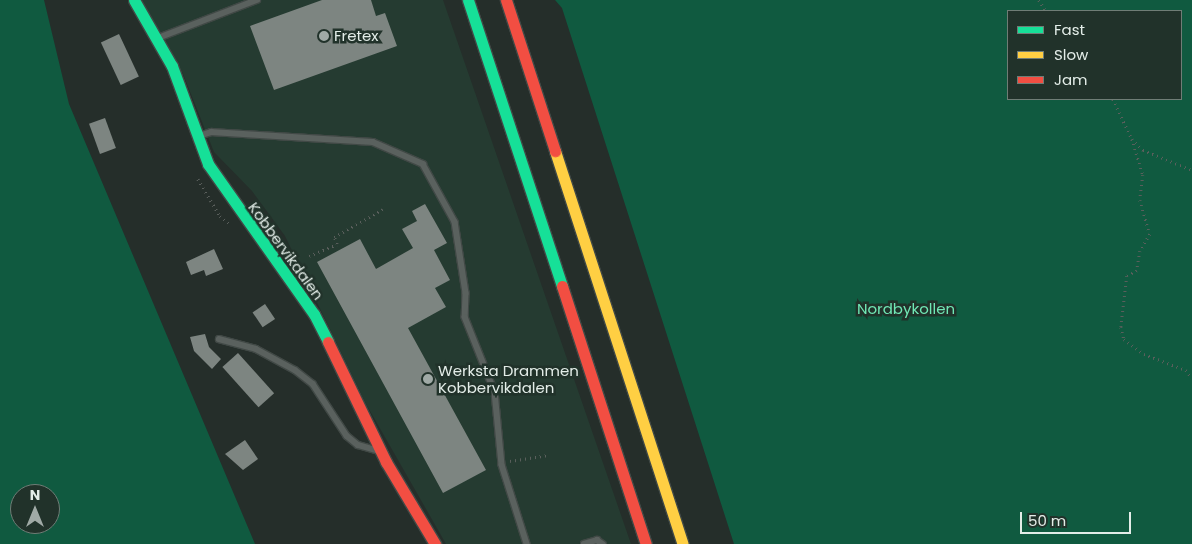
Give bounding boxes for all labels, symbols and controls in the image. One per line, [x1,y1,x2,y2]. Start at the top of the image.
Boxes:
legend [1007,10,1182,100]
text: Fast [1054,19,1085,40]
place label: Fretex [334,27,378,45]
marker: Fretex [318,30,330,42]
text: Slow [1054,44,1088,65]
text: Jam [1054,69,1088,90]
street label: Kobbervikdalen [244,199,328,303]
park label: Nordbykollen [857,300,955,318]
place label: Werksta Drammen Kobbervikdalen [438,361,579,396]
marker: Werksta Drammen Kobbervikdalen [422,373,434,385]
north arrow [10,484,60,534]
text: N [30,485,40,505]
scale bar [1022,502,1133,534]
text: 50 m [1028,510,1066,531]

